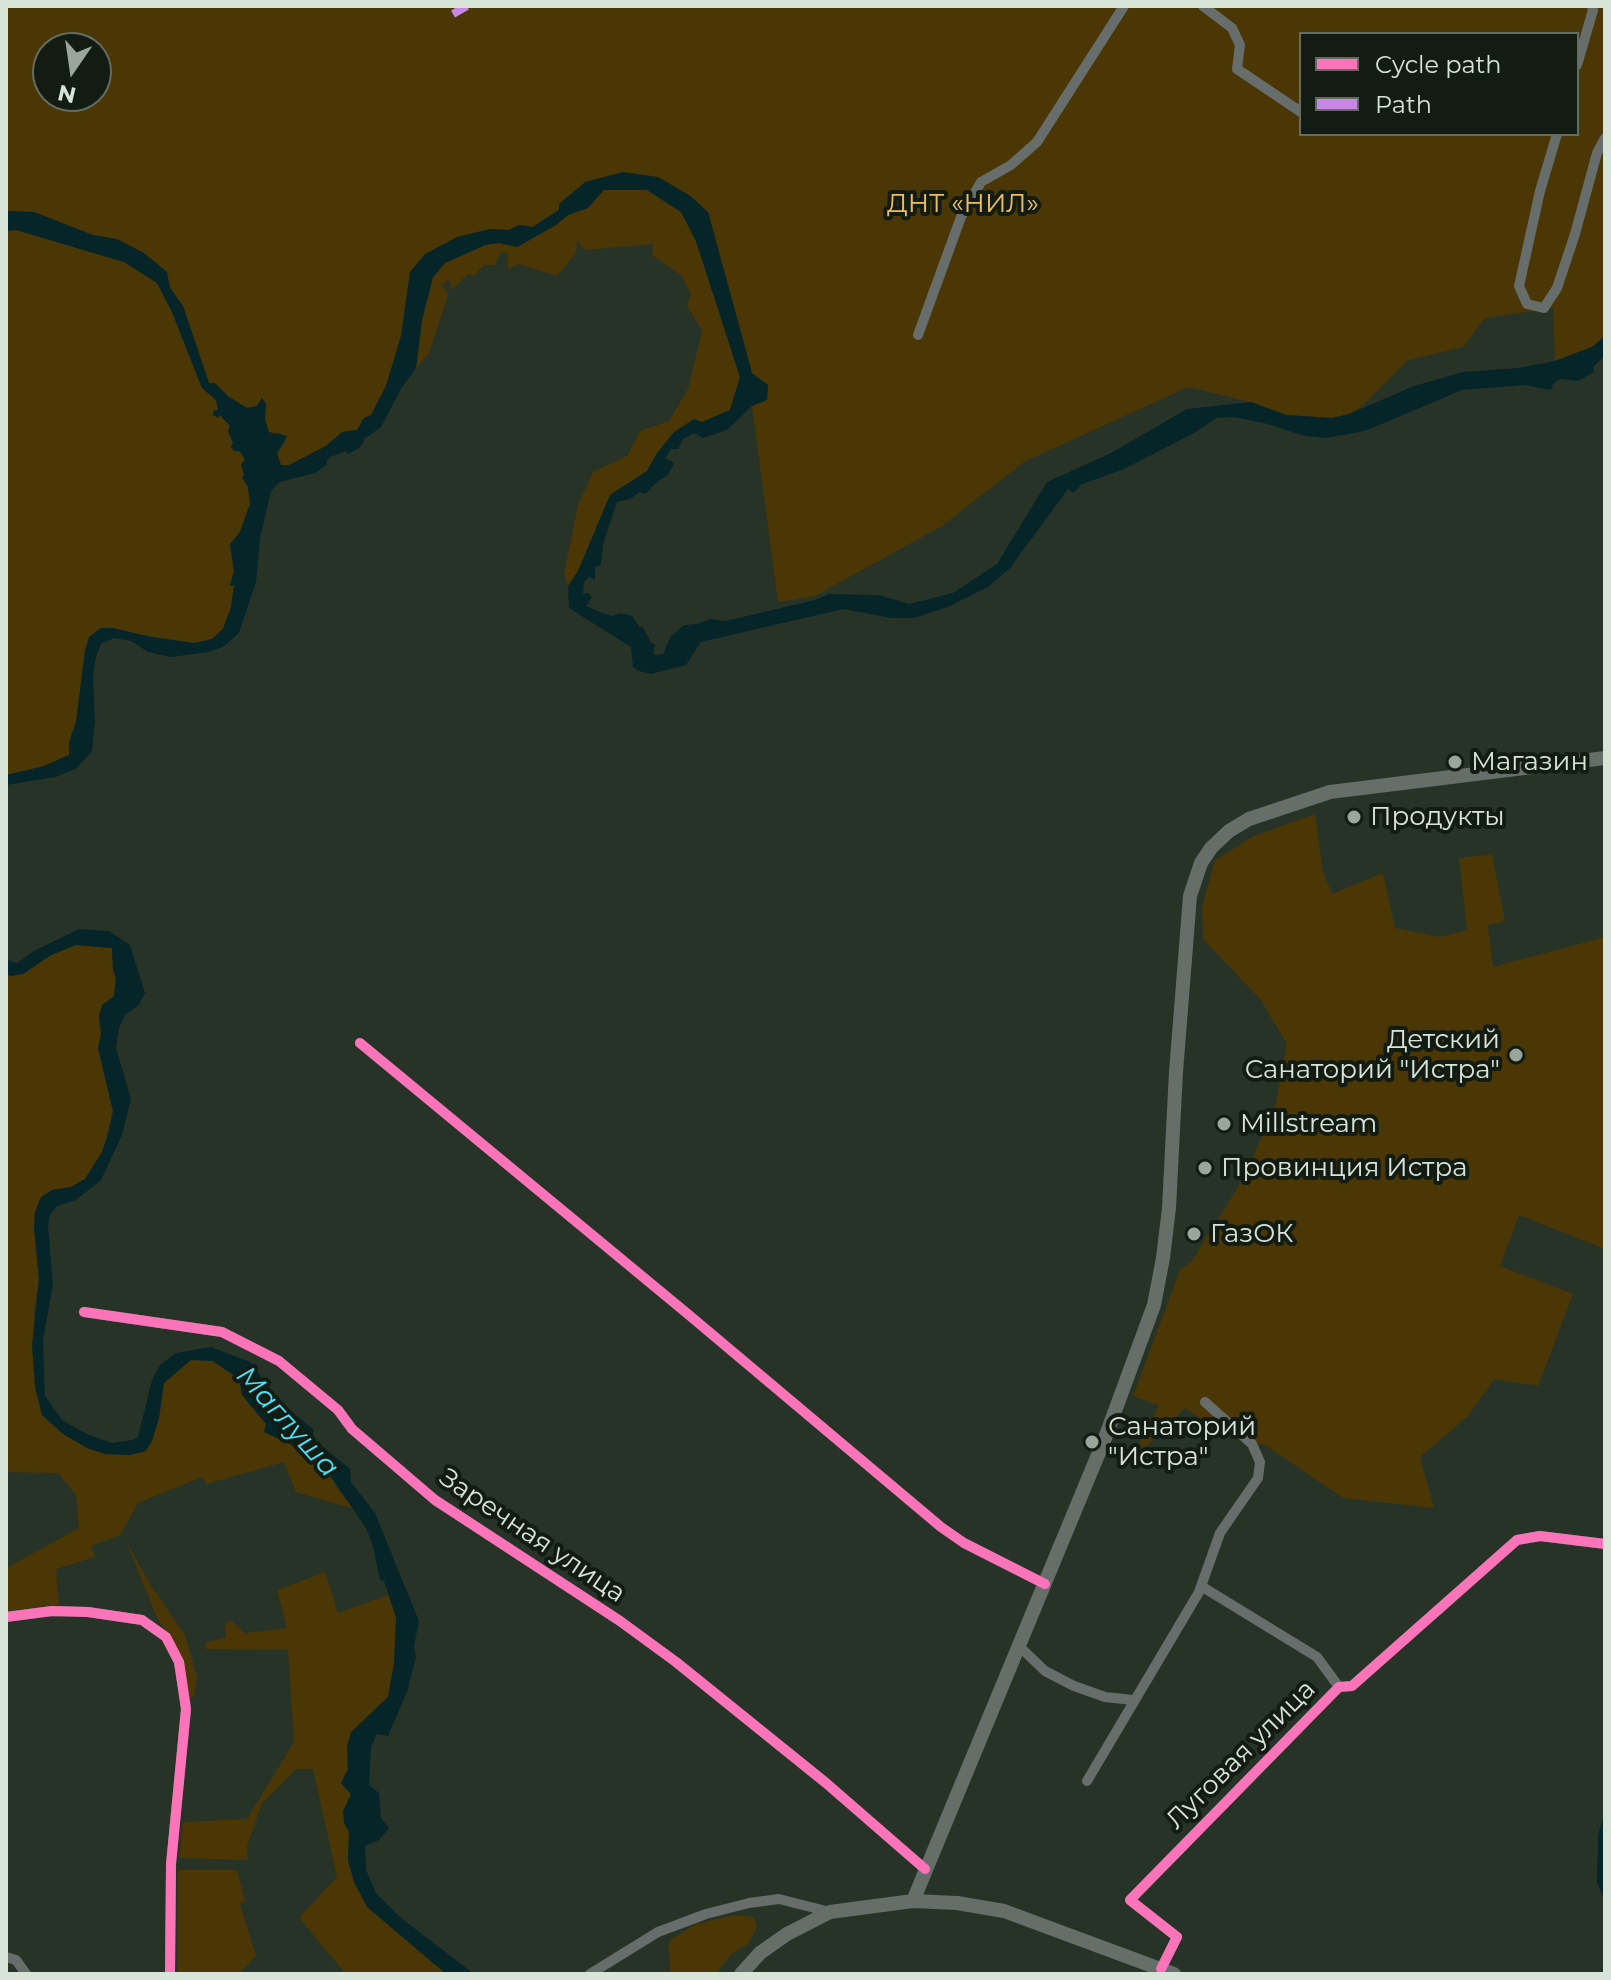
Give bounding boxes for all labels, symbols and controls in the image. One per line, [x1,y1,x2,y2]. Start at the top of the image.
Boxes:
north arrow [32,32,112,112]
legend [1299,32,1579,136]
text: Cycle path [1375,50,1502,79]
text: N [55,79,79,109]
text: Path [1375,90,1432,119]
park label: ДНТ «НИЛ» [887,188,1039,220]
place label: Магазин [1471,746,1588,778]
marker: Магазин [1446,753,1464,771]
place label: Продукты [1370,801,1505,833]
marker: Продукты [1345,808,1363,826]
place label: Детский Санаторий "Истра" [1245,1024,1500,1086]
marker: Детский Санаторий "Истра" [1507,1046,1525,1064]
place label: Millstream [1240,1108,1377,1140]
marker: Millstream [1215,1115,1233,1133]
place label: Провинция Истра [1221,1152,1467,1184]
marker: Провинция Истра [1196,1159,1214,1177]
place label: ГазОК [1210,1218,1294,1250]
marker: ГазОК [1185,1225,1203,1243]
water label: Маглуша [229,1360,345,1484]
place label: Санаторий "Истра" [1108,1411,1256,1472]
marker: Санаторий "Истра" [1083,1433,1101,1451]
street label: Заречная улица [433,1462,631,1610]
street label: Луговая улица [1160,1674,1322,1836]

